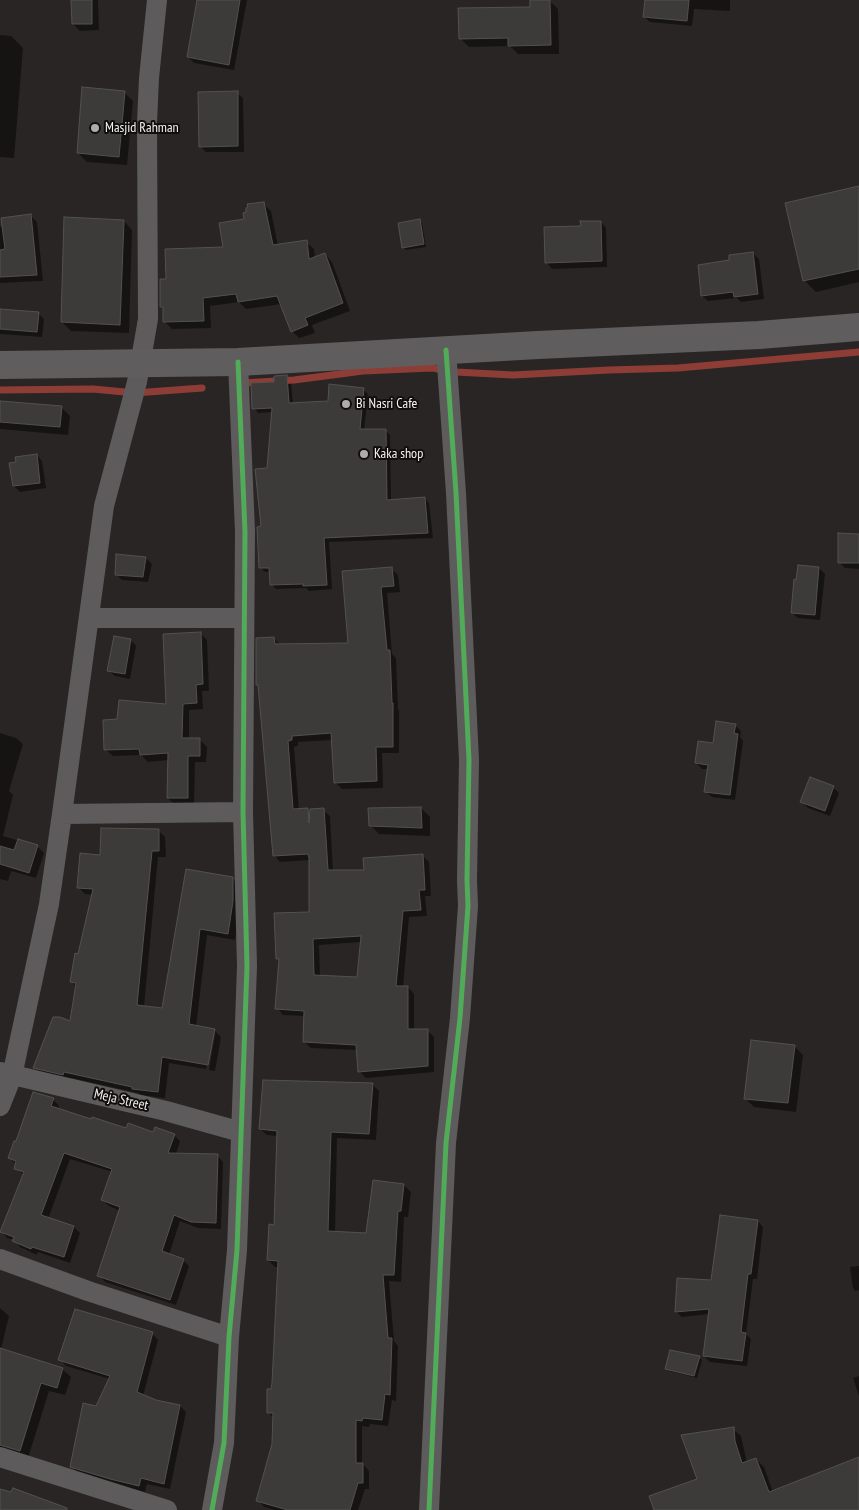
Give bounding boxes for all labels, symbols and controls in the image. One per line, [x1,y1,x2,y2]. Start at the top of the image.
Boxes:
place label: Masjid Rahman [105,120,179,136]
marker: Masjid Rahman [89,122,101,134]
place label: Bi Nasri Cafe [356,396,417,412]
marker: Bi Nasri Cafe [340,398,352,410]
place label: Kaka shop [374,446,423,462]
marker: Kaka shop [358,448,370,460]
street label: Meja Street [92,1086,150,1114]

